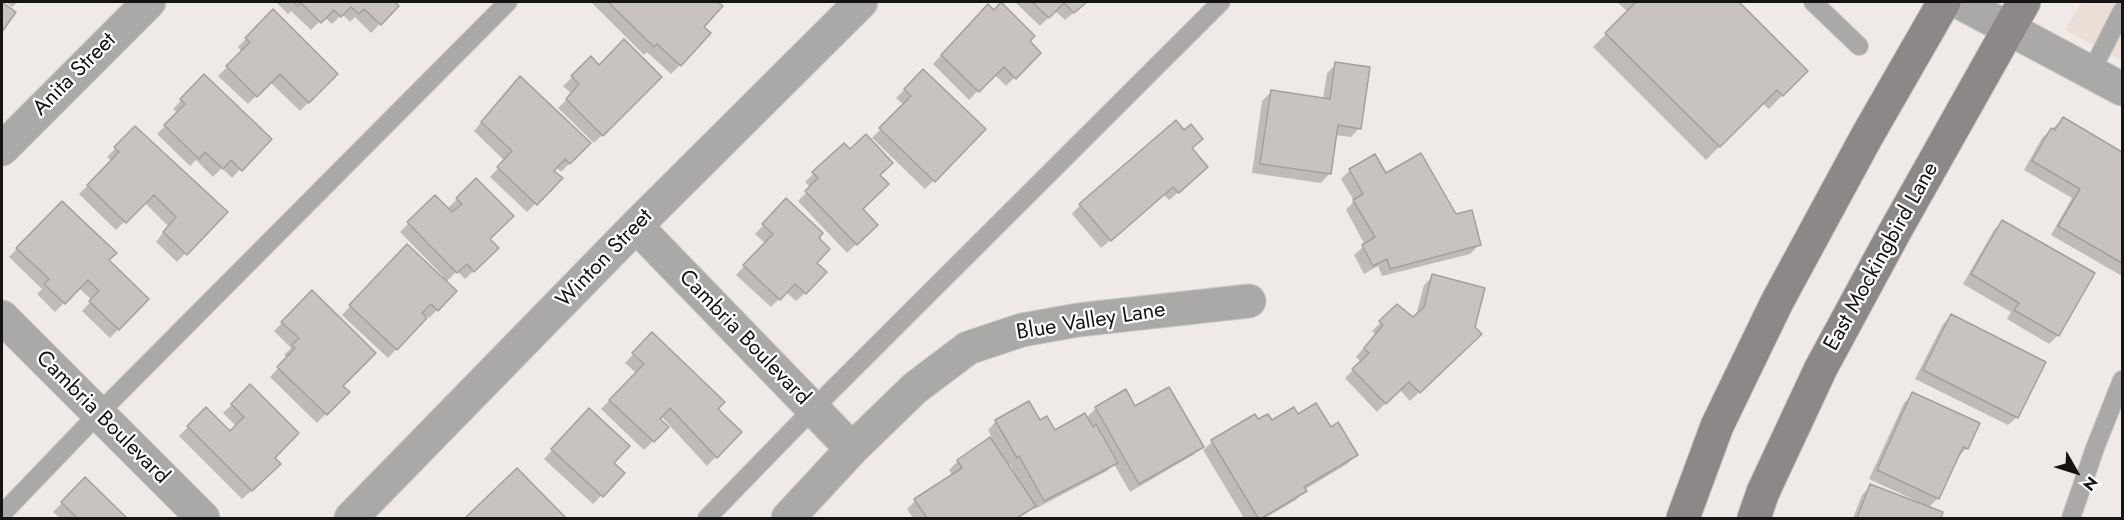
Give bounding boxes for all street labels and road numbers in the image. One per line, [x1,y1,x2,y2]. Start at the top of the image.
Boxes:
street label: Anita Street [28,28,122,122]
street label: East Mockingbird Lane [1819,158,1945,356]
street label: Winton Street [551,204,659,314]
street label: Cambria Boulevard [673,265,815,411]
street label: Blue Valley Lane [1015,297,1167,347]
street label: Cambria Boulevard [30,346,174,490]

